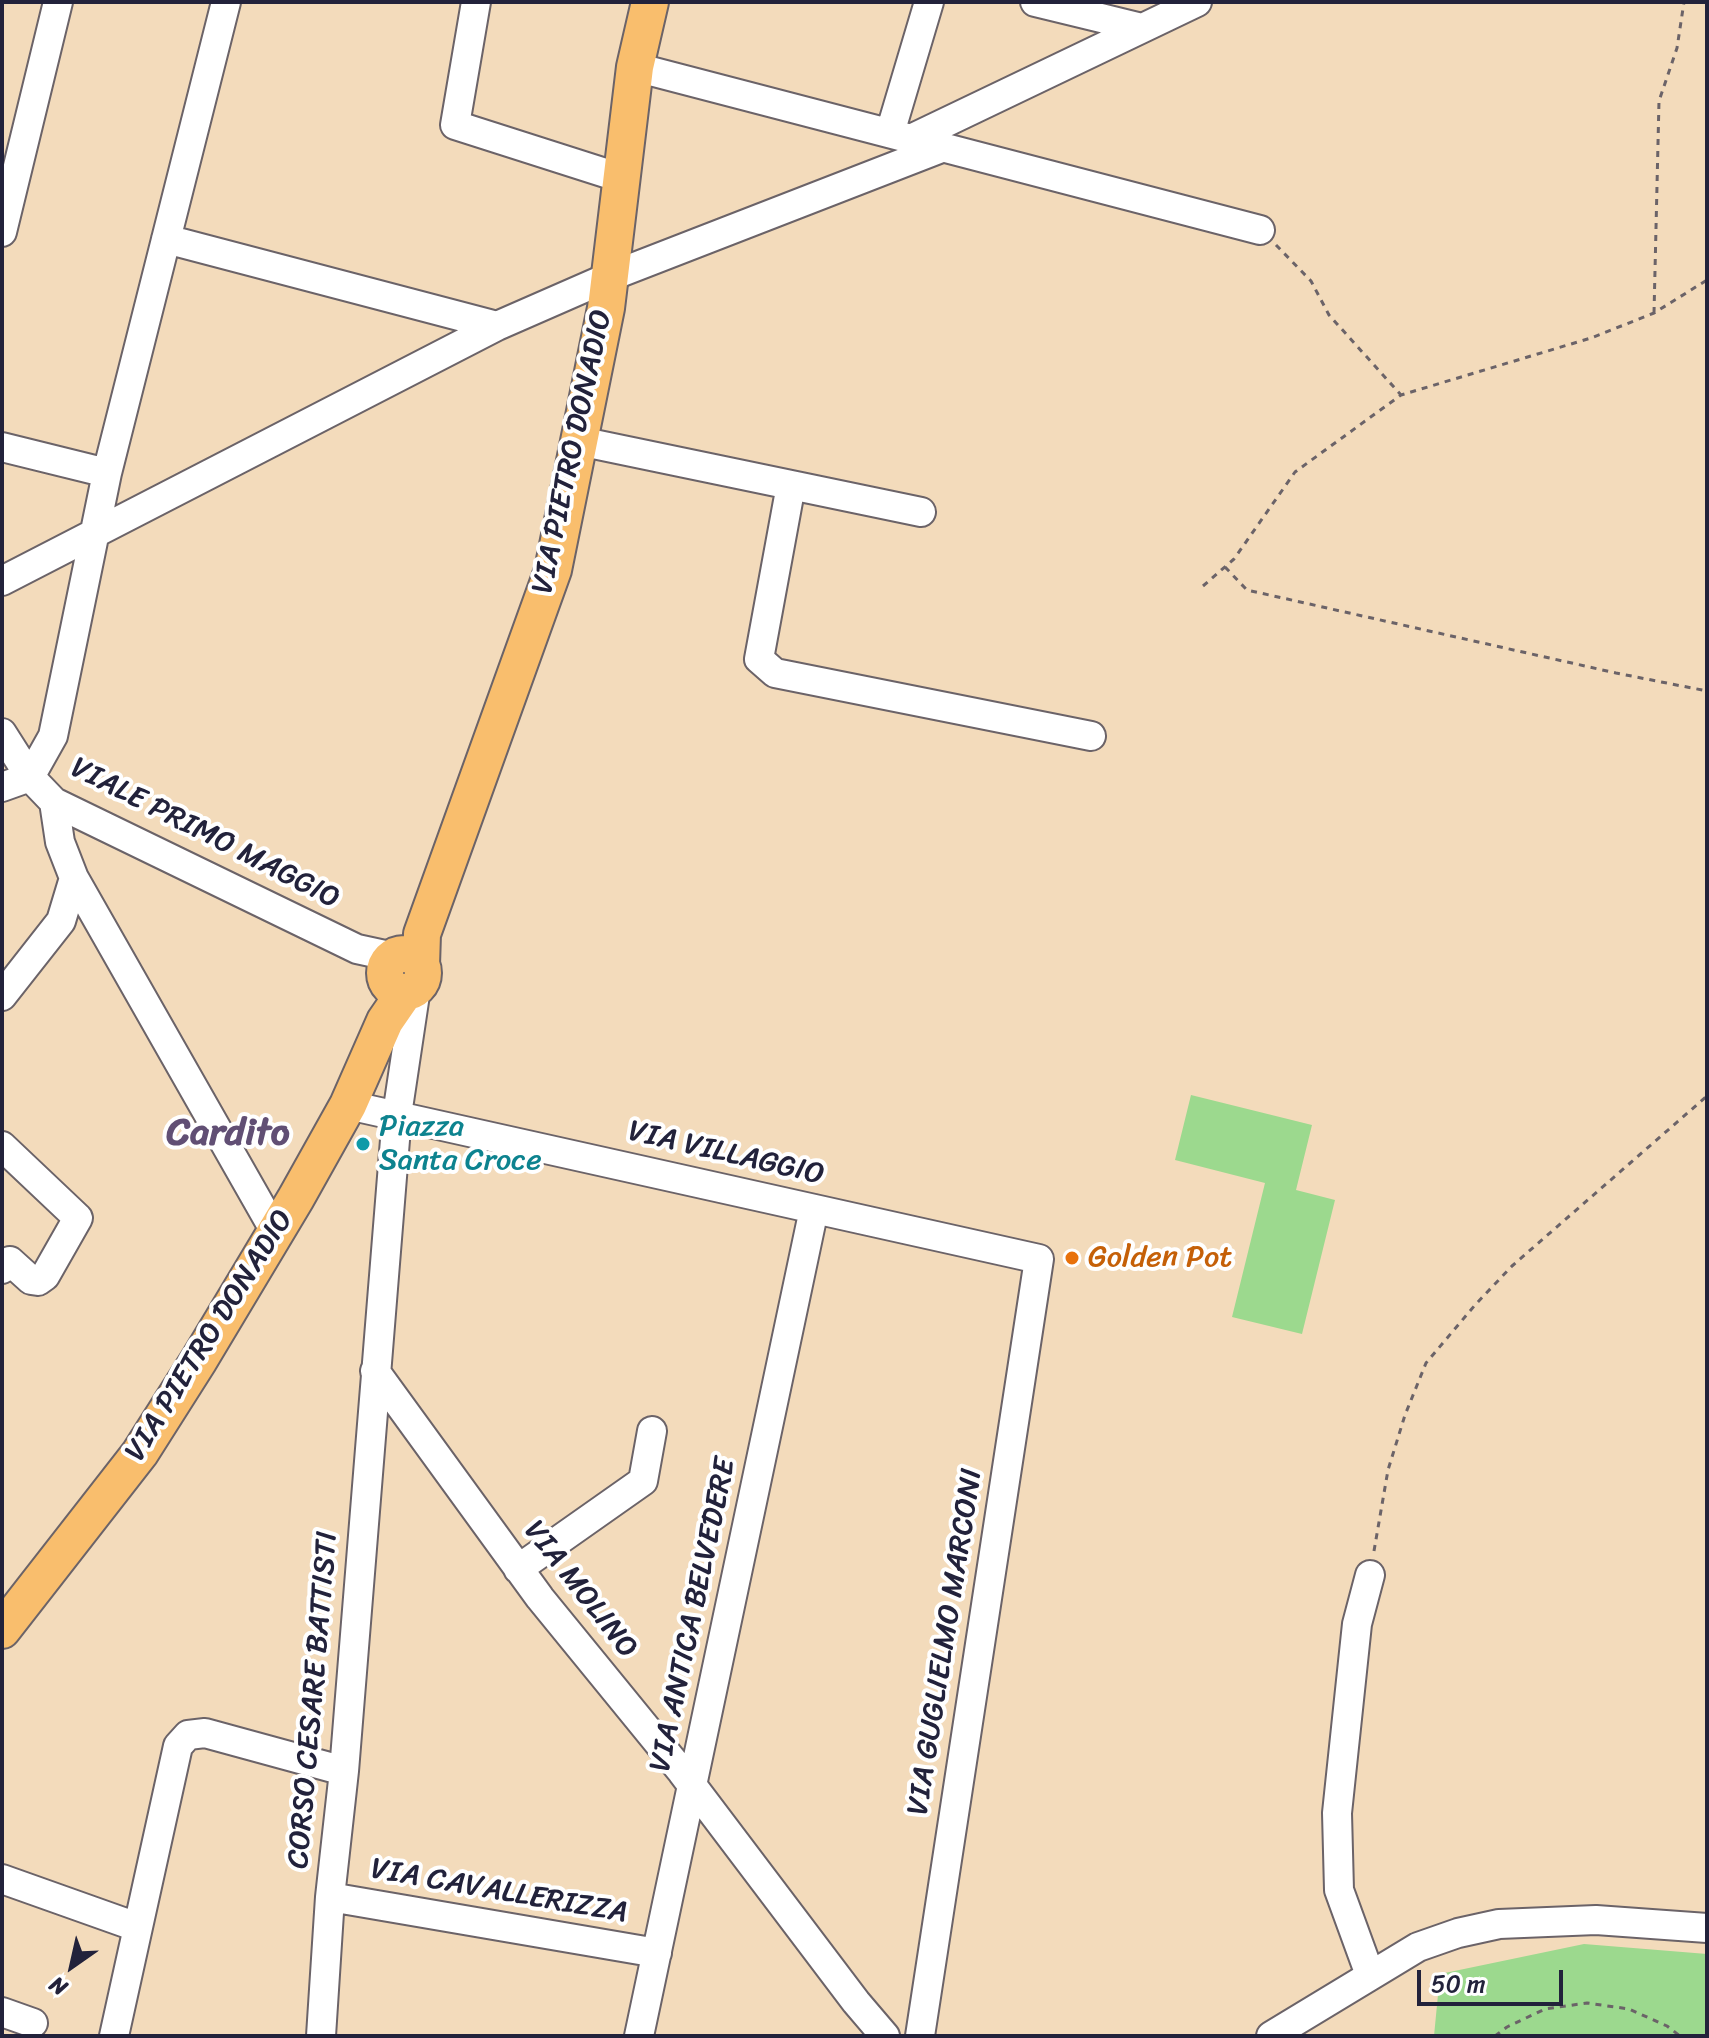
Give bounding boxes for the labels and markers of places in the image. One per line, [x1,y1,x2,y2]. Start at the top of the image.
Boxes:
place label: Piazza Santa Croce [379,1109,542,1180]
marker: Piazza Santa Croce [354,1135,372,1153]
place label: Golden Pot [1088,1240,1232,1276]
marker: Golden Pot [1063,1249,1081,1267]

